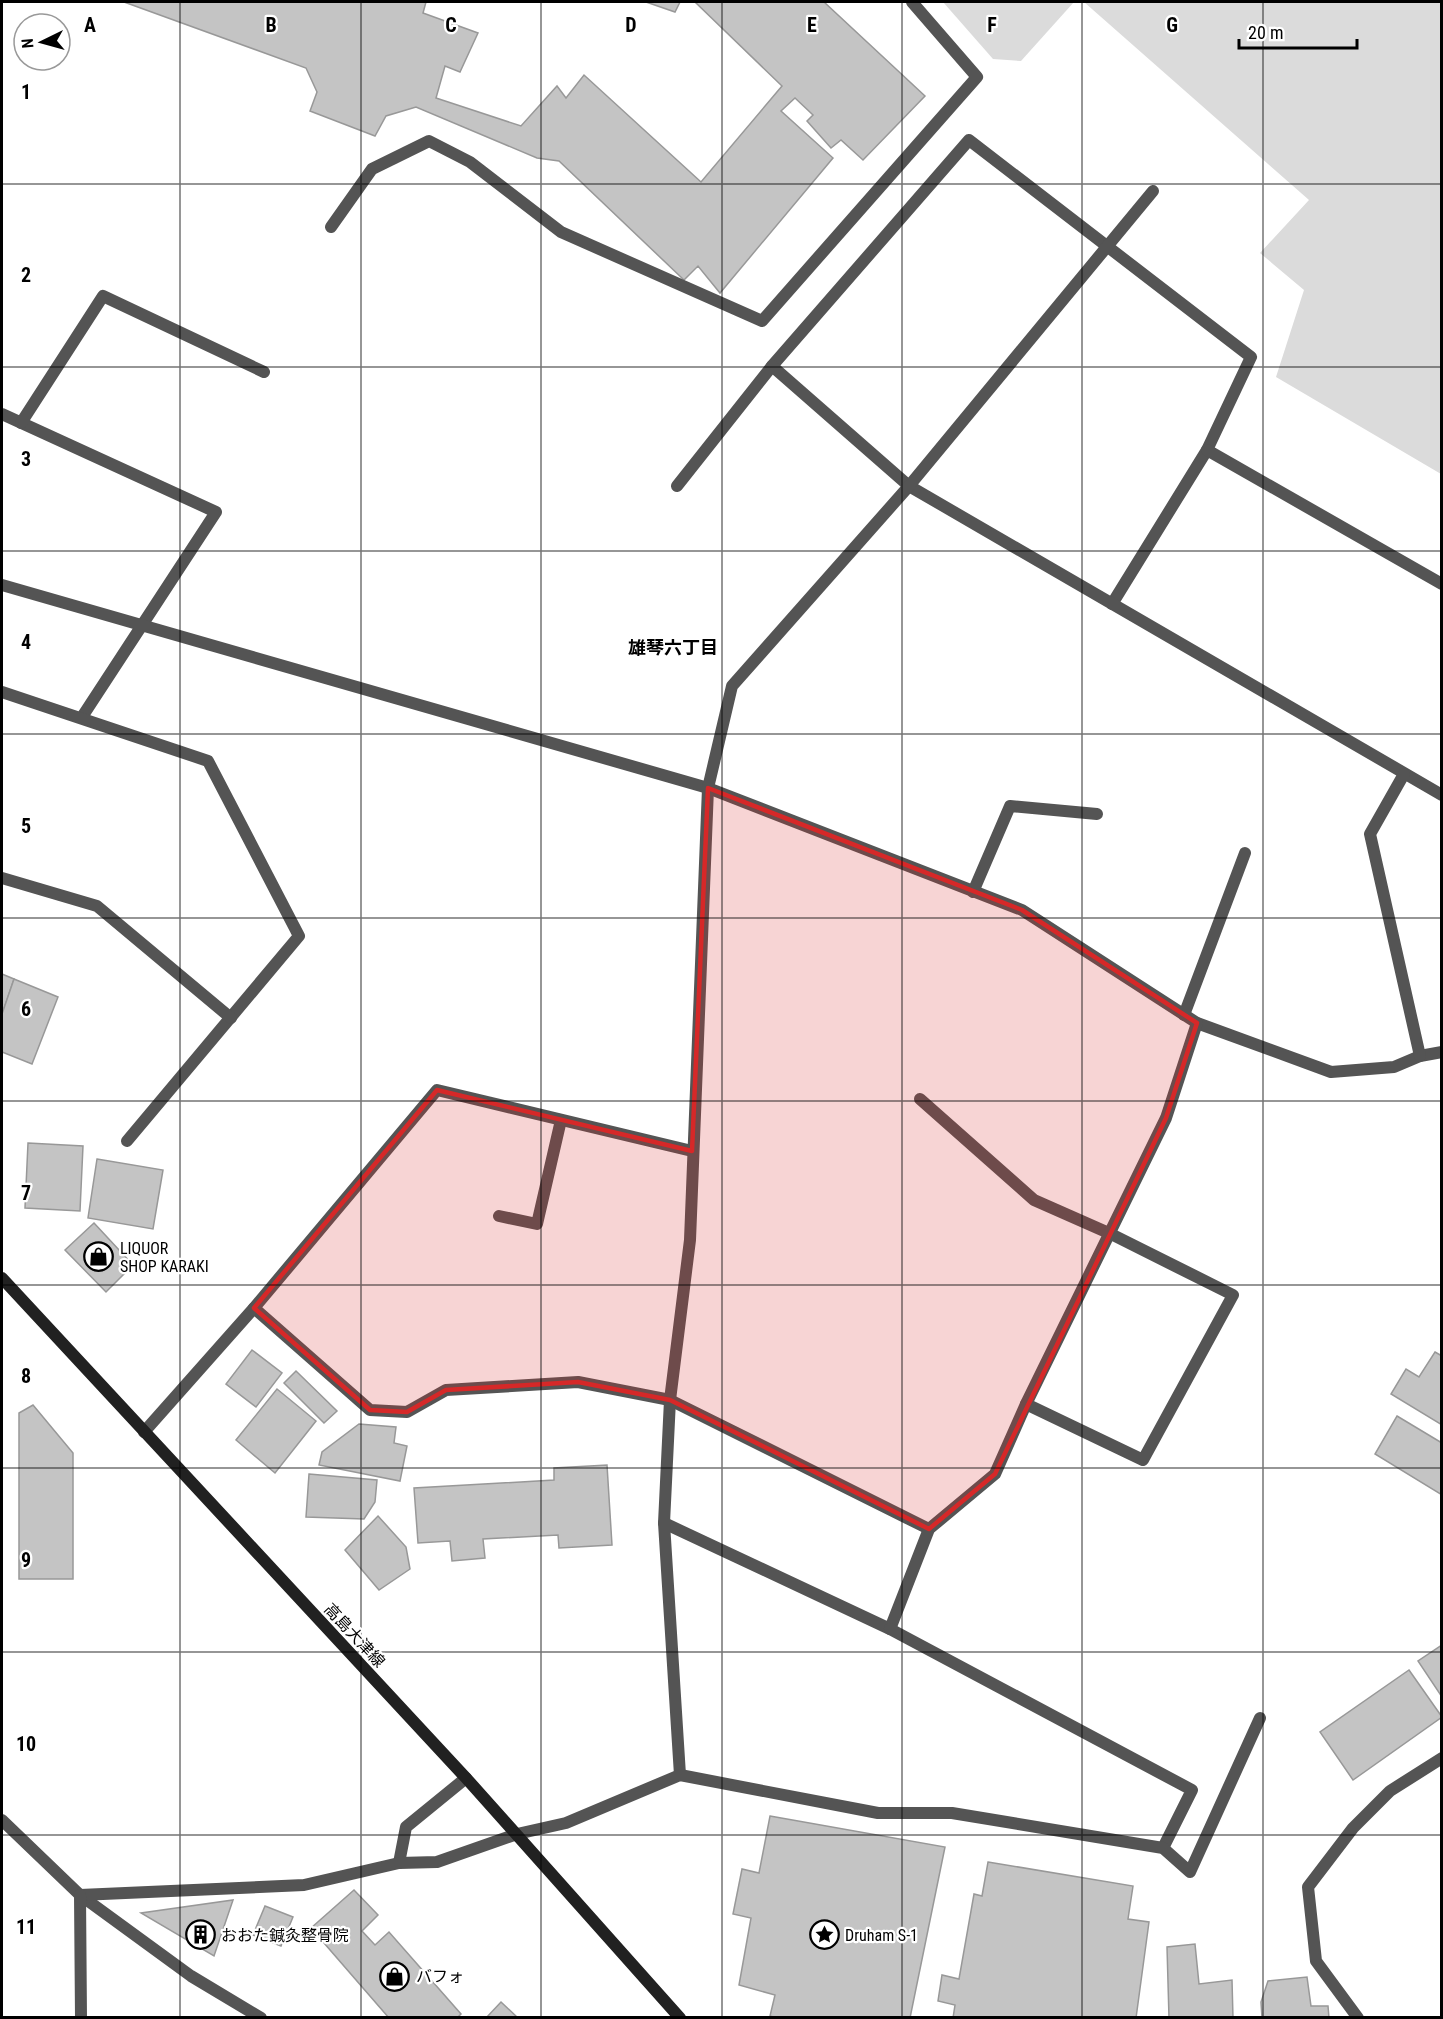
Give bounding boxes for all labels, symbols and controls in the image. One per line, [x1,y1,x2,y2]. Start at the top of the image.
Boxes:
north arrow [12,12,72,72]
scale bar [1239,12,1358,50]
text: A [84,13,96,37]
text: B [265,13,277,37]
text: C [445,13,457,37]
text: D [625,13,637,37]
text: E [807,13,817,37]
text: F [987,13,997,37]
text: G [1166,13,1178,37]
text: 20 m [1248,22,1283,43]
text: N [18,38,37,49]
text: 1 [21,80,31,104]
text: 2 [21,263,31,287]
text: 3 [21,447,31,471]
text: 4 [21,630,31,654]
district label: 雄琴六丁目 [628,637,718,658]
text: 5 [21,814,31,838]
text: 6 [21,997,31,1021]
text: 7 [21,1181,31,1205]
place label: LIQUOR SHOP KARAKI [120,1239,209,1276]
shop icon: LIQUOR SHOP KARAKI [83,1241,115,1273]
text: 8 [21,1364,31,1388]
text: 9 [21,1548,31,1572]
street label: 高島大津線 [320,1600,389,1671]
text: 10 [16,1732,36,1756]
text: 11 [16,1915,36,1939]
building icon: おおた鍼灸整骨院 [184,1919,216,1951]
place icon: Druham S-1 [808,1919,840,1951]
place label: おおた鍼灸整骨院 [221,1926,349,1945]
place label: Druham S-1 [845,1926,918,1945]
shop icon: バフォ [379,1960,411,1992]
place label: バフォ [416,1967,464,1986]

